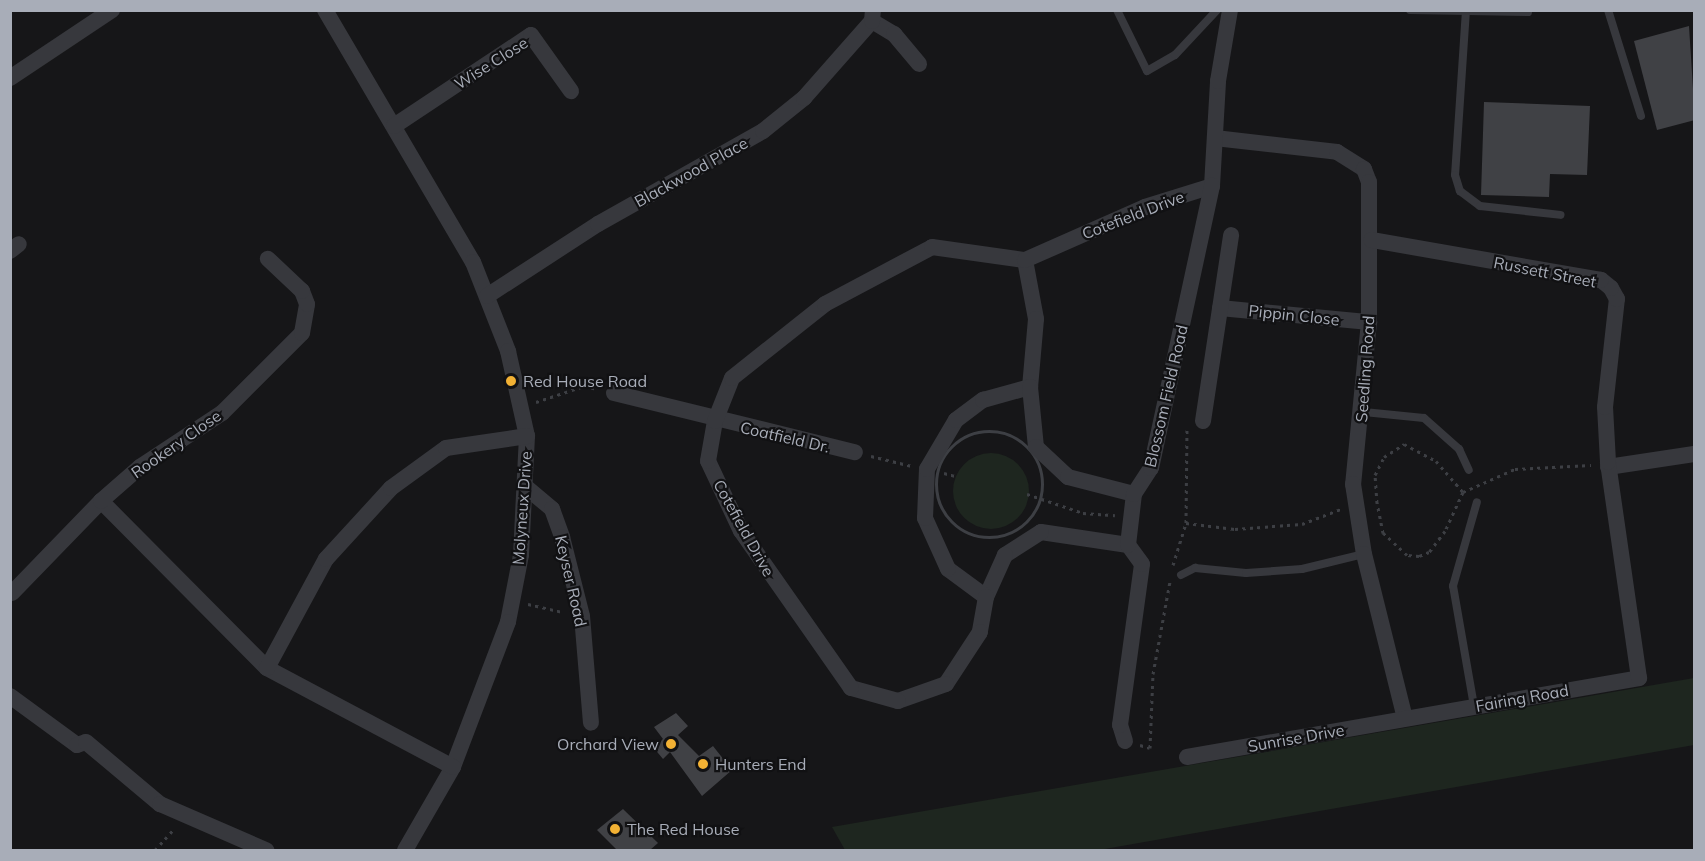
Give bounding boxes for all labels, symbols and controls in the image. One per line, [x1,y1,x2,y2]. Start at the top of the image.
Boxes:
street label: Wise Close [451,33,531,93]
street label: Blackwood Place [631,133,751,211]
street label: Cotefield Drive [1079,187,1187,243]
street label: Russett Street [1492,253,1598,291]
street label: Pippin Close [1248,301,1340,329]
street label: Seedling Road [1352,315,1378,423]
street label: Blossom Field Road [1140,323,1192,469]
place label: Red House Road [523,371,647,391]
marker: Red House Road [504,374,518,388]
street label: Rookery Close [127,406,225,482]
street label: Coatfield Dr. [738,417,832,457]
street label: Molyneux Drive [508,451,536,565]
street label: Cotefield Drive [709,476,779,580]
street label: Keyser Road [551,534,591,628]
street label: Fairing Road [1474,680,1570,716]
street label: Sunrise Drive [1246,720,1346,756]
place label: Orchard View [557,734,659,754]
marker: Orchard View [664,737,678,751]
place label: Hunters End [715,754,806,774]
marker: Hunters End [696,757,710,771]
place label: The Red House [627,819,740,839]
marker: The Red House [608,822,622,836]

